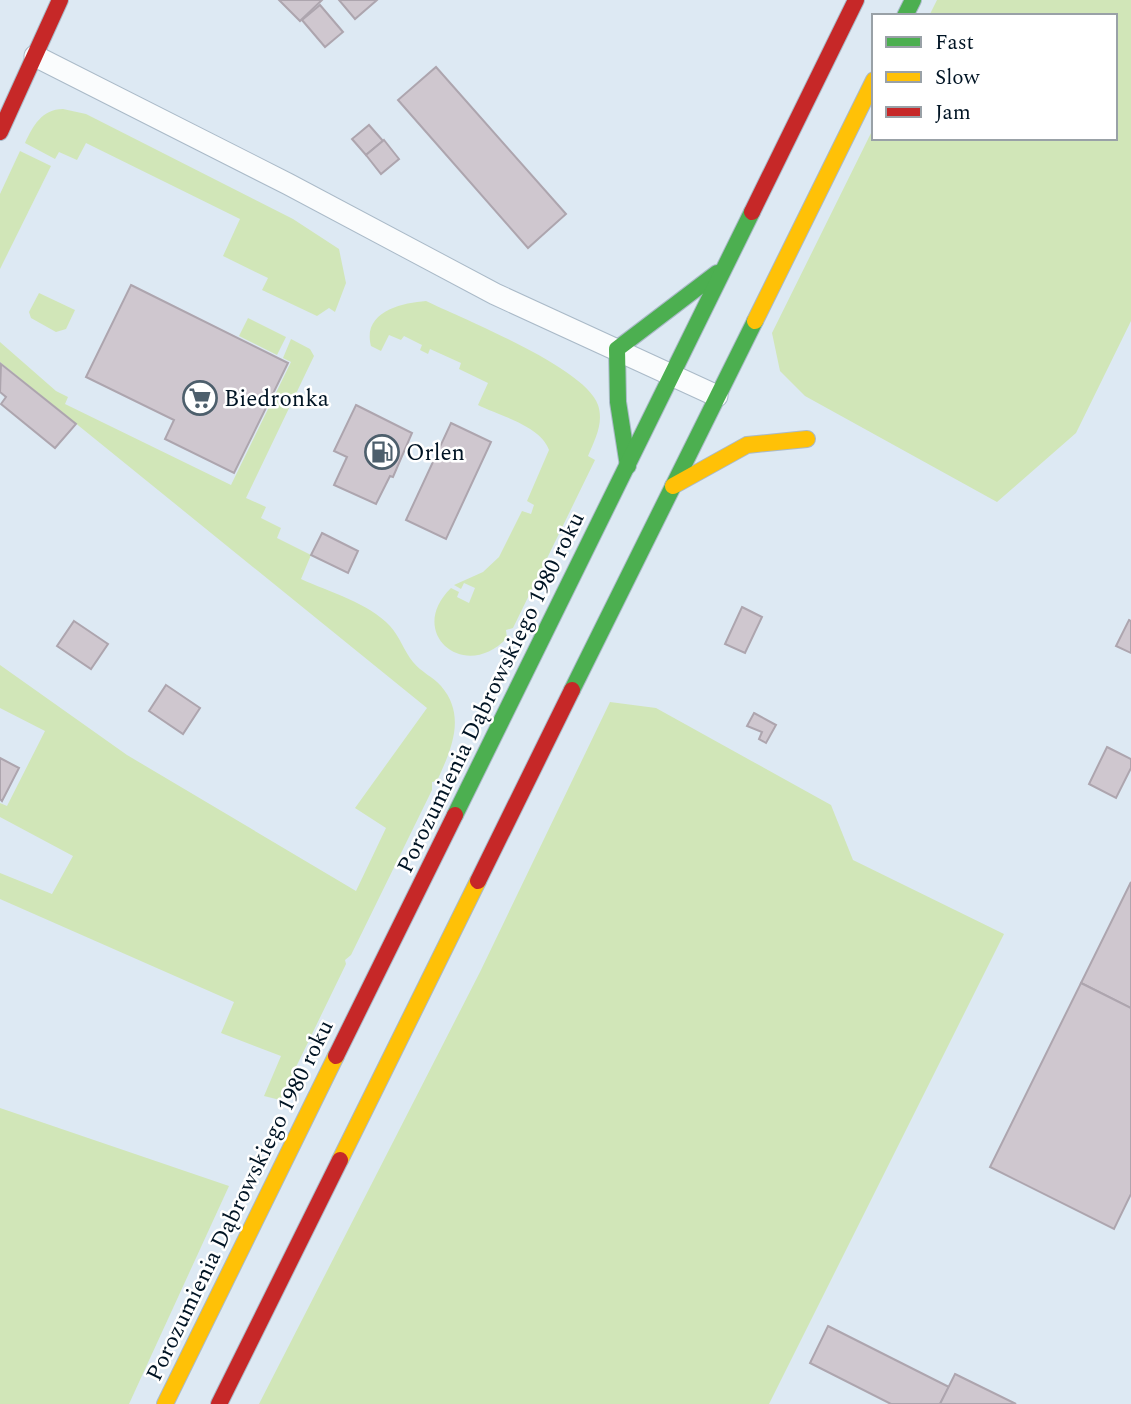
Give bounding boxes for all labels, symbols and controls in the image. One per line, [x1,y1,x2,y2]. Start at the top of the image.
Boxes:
legend [872,14,1117,140]
text: Fast [935,27,974,59]
text: Slow [935,62,981,94]
text: Jam [935,97,971,129]
supermarket icon: Biedronka [181,379,219,417]
place label: Biedronka [224,382,329,417]
fuel station icon: Orlen [363,433,401,471]
place label: Orlen [406,436,465,471]
street label: Porozumienia Dąbrowskiego 1980 roku [388,506,594,879]
street label: Porozumienia Dąbrowskiego 1980 roku [137,1014,343,1387]

